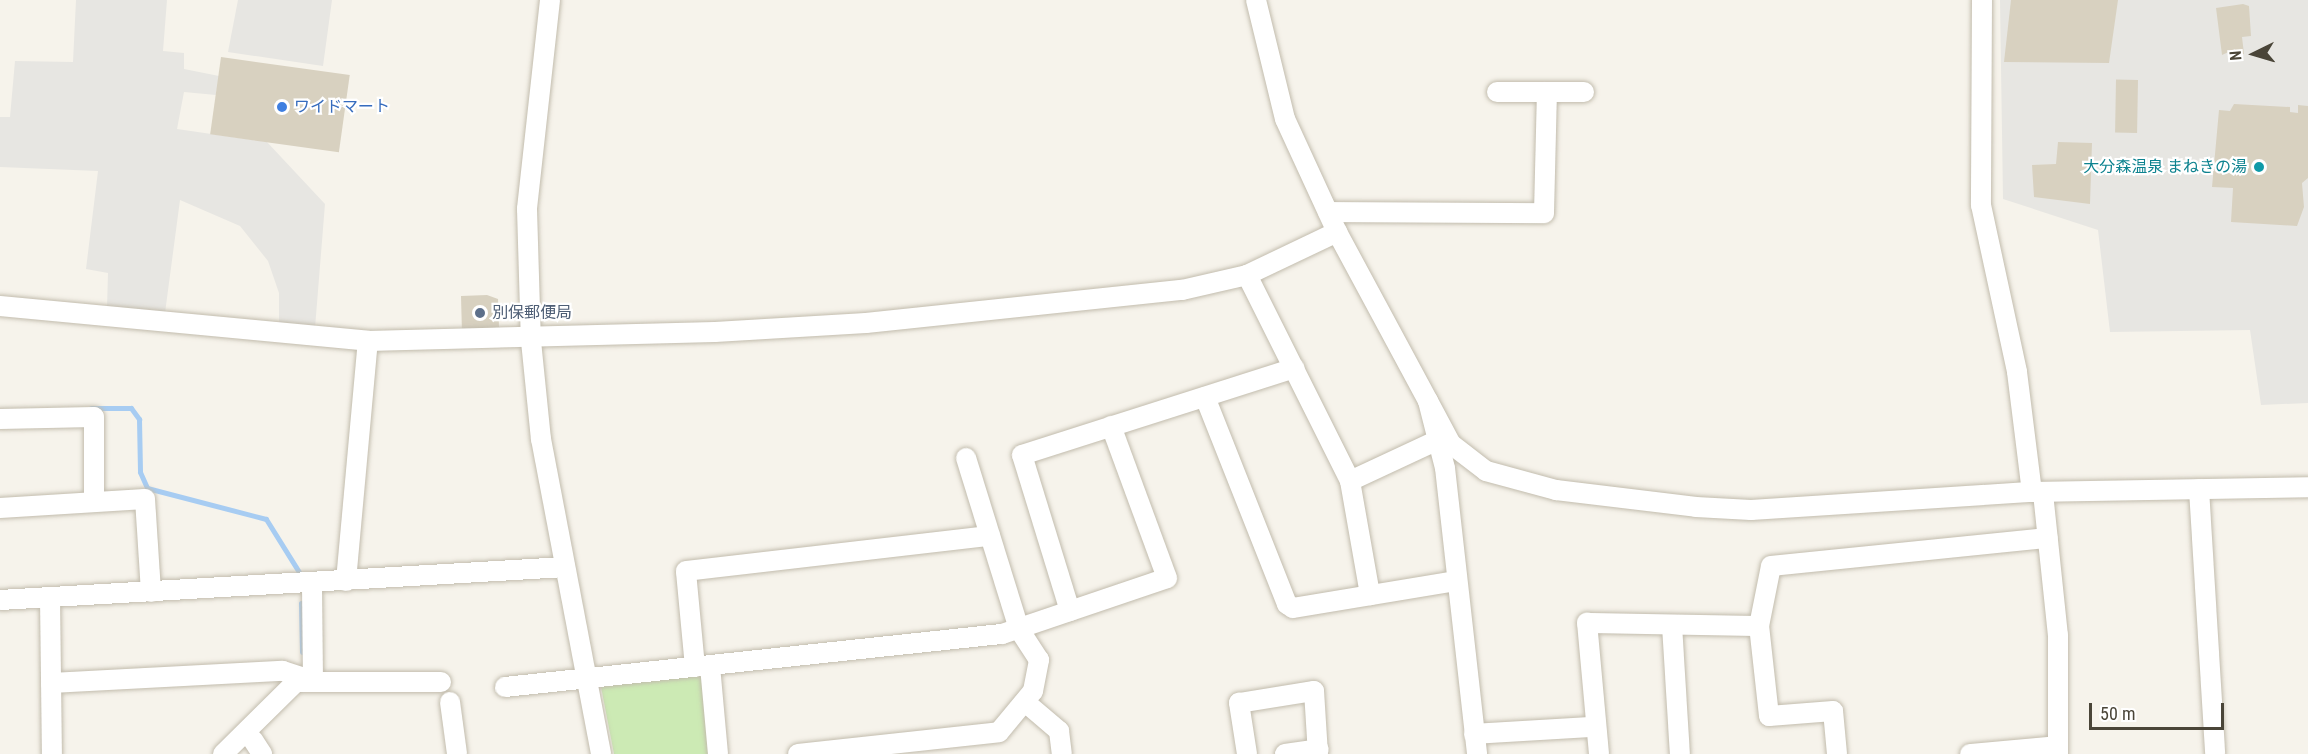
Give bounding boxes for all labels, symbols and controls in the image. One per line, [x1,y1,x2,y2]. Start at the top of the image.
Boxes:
north arrow [2224,24,2284,84]
text: N [2226,50,2245,61]
place label: ワイドマート [294,97,390,117]
marker: ワイドマート [275,100,289,114]
place label: 大分森温泉 まねきの湯 [2083,157,2247,177]
marker: 大分森温泉 まねきの湯 [2252,160,2266,174]
place label: 別保郵便局 [492,303,572,323]
marker: 別保郵便局 [473,306,487,320]
scale bar [2092,691,2227,729]
text: 50 m [2100,703,2135,724]

